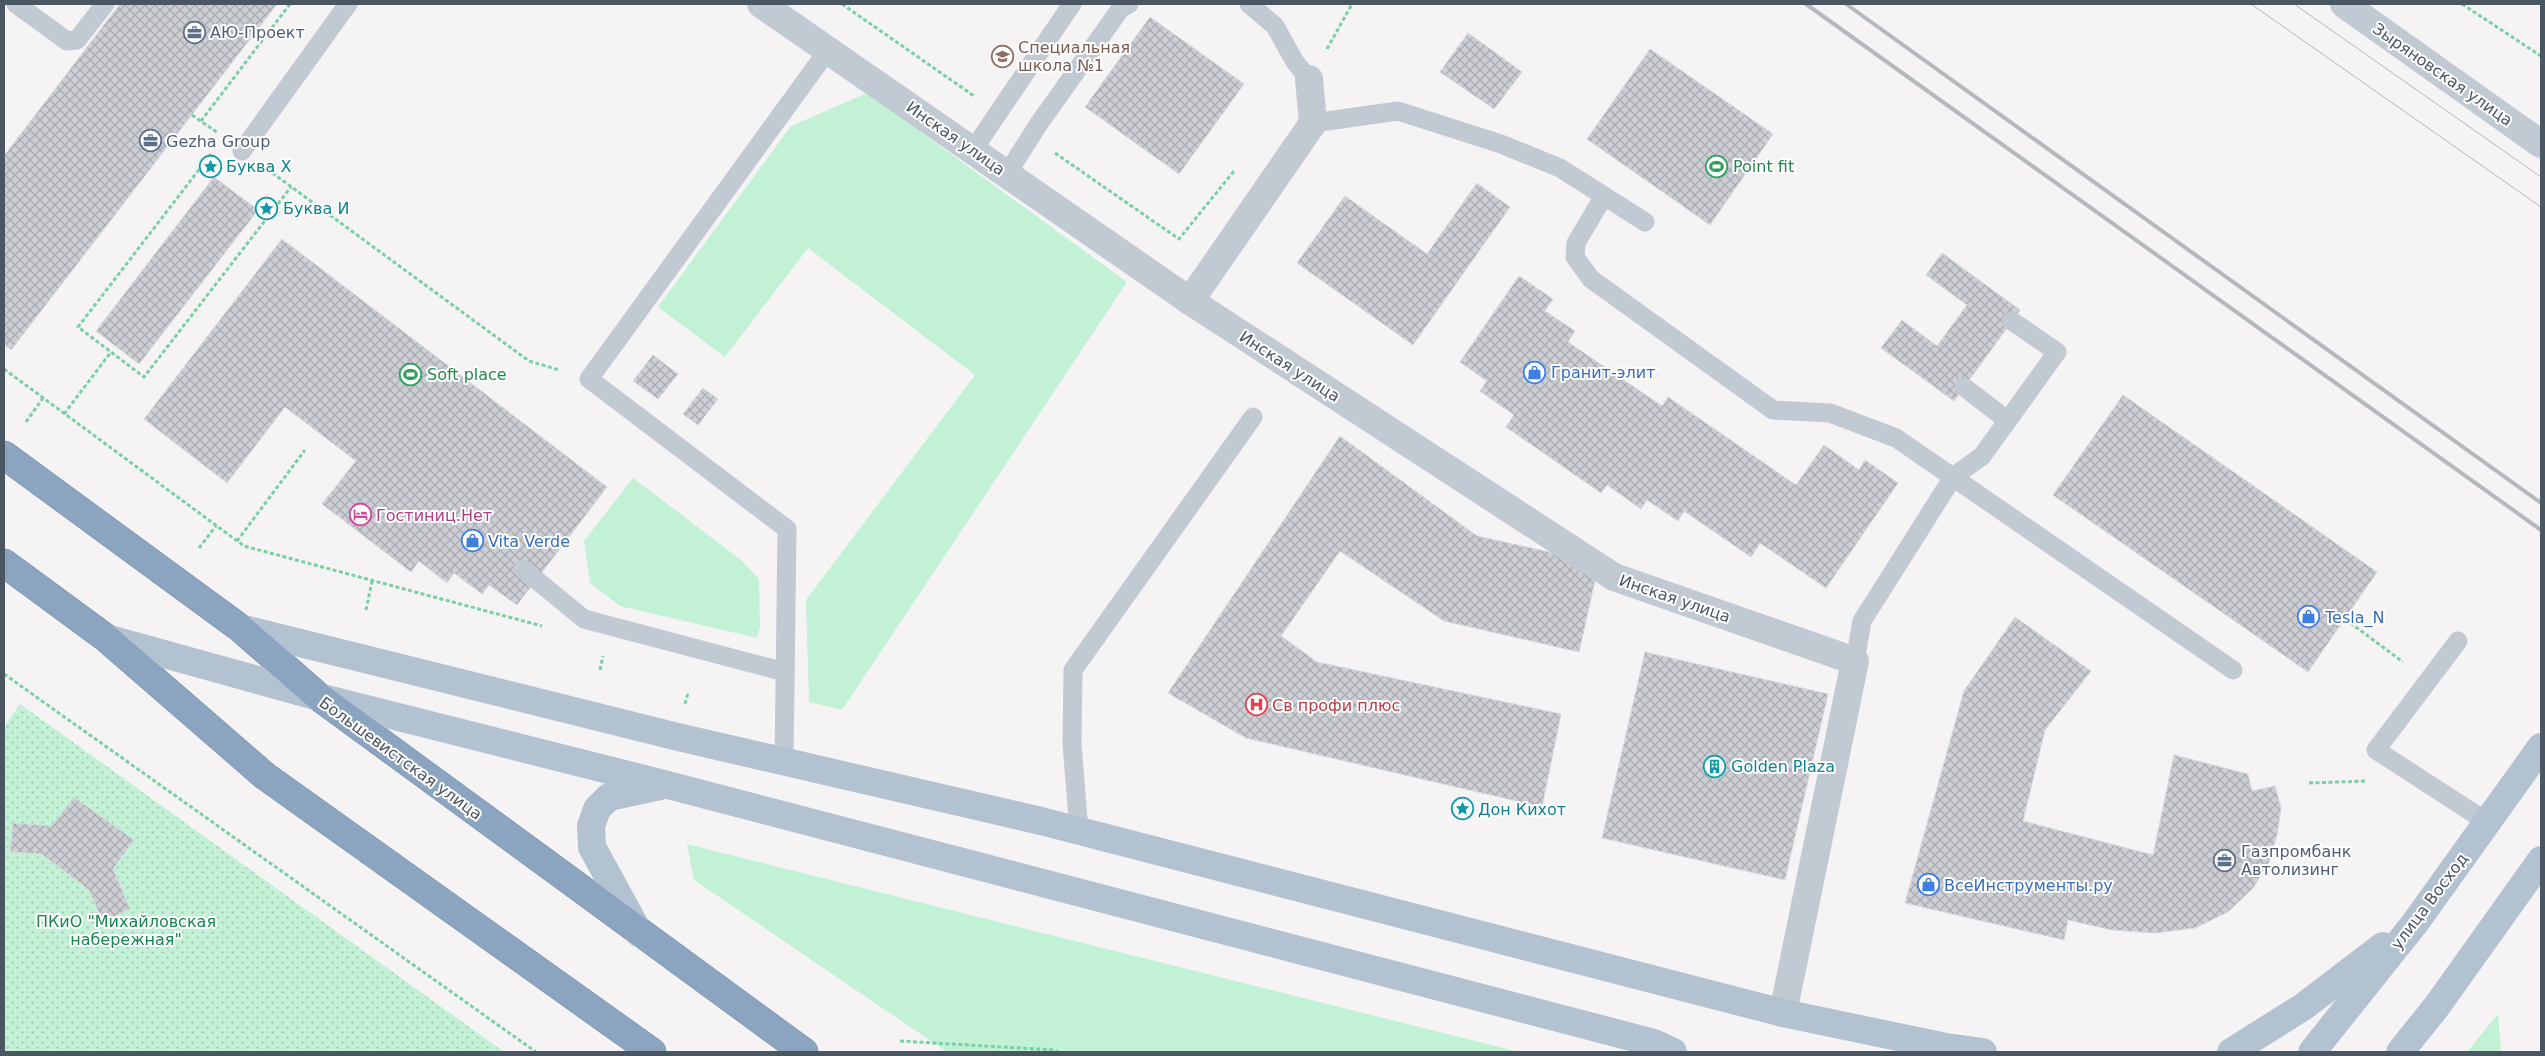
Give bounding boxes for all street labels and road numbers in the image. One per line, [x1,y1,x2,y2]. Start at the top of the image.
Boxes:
street label: Зыряновская улица [2369,19,2516,130]
street label: Инская улица [903,97,1009,180]
street label: Инская улица [1236,327,1344,406]
street label: Инская улица [1617,571,1733,626]
street label: Большевистская улица [316,693,486,824]
street label: улица Восход [2387,849,2472,953]

